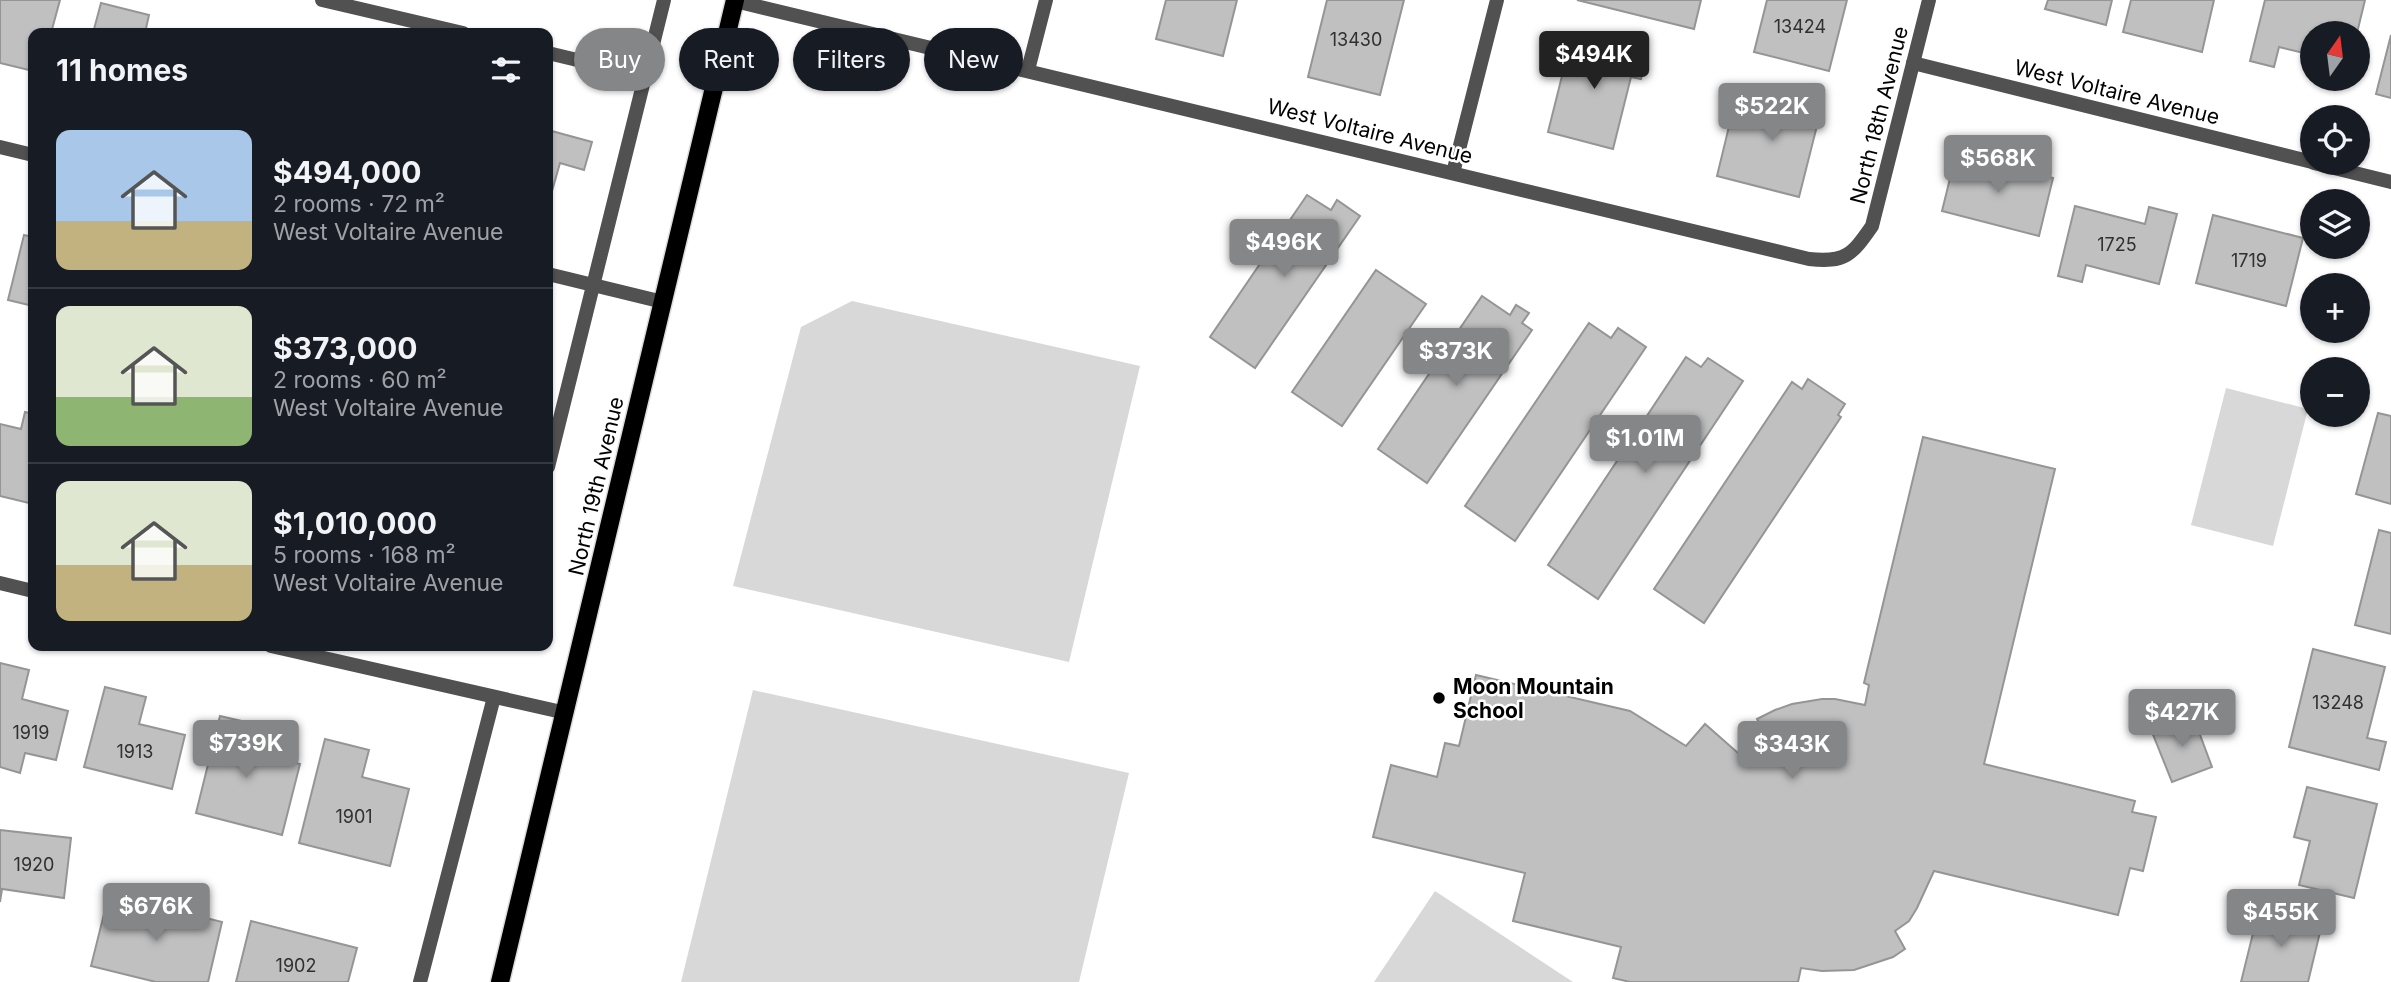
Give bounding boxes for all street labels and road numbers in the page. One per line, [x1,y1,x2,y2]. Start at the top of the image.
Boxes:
street label: North 18th Avenue [1845,24,1913,206]
street label: West Voltaire Avenue [2012,54,2222,130]
street label: West Voltaire Avenue [1265,93,1475,169]
street label: North 19th Avenue [563,394,629,578]

